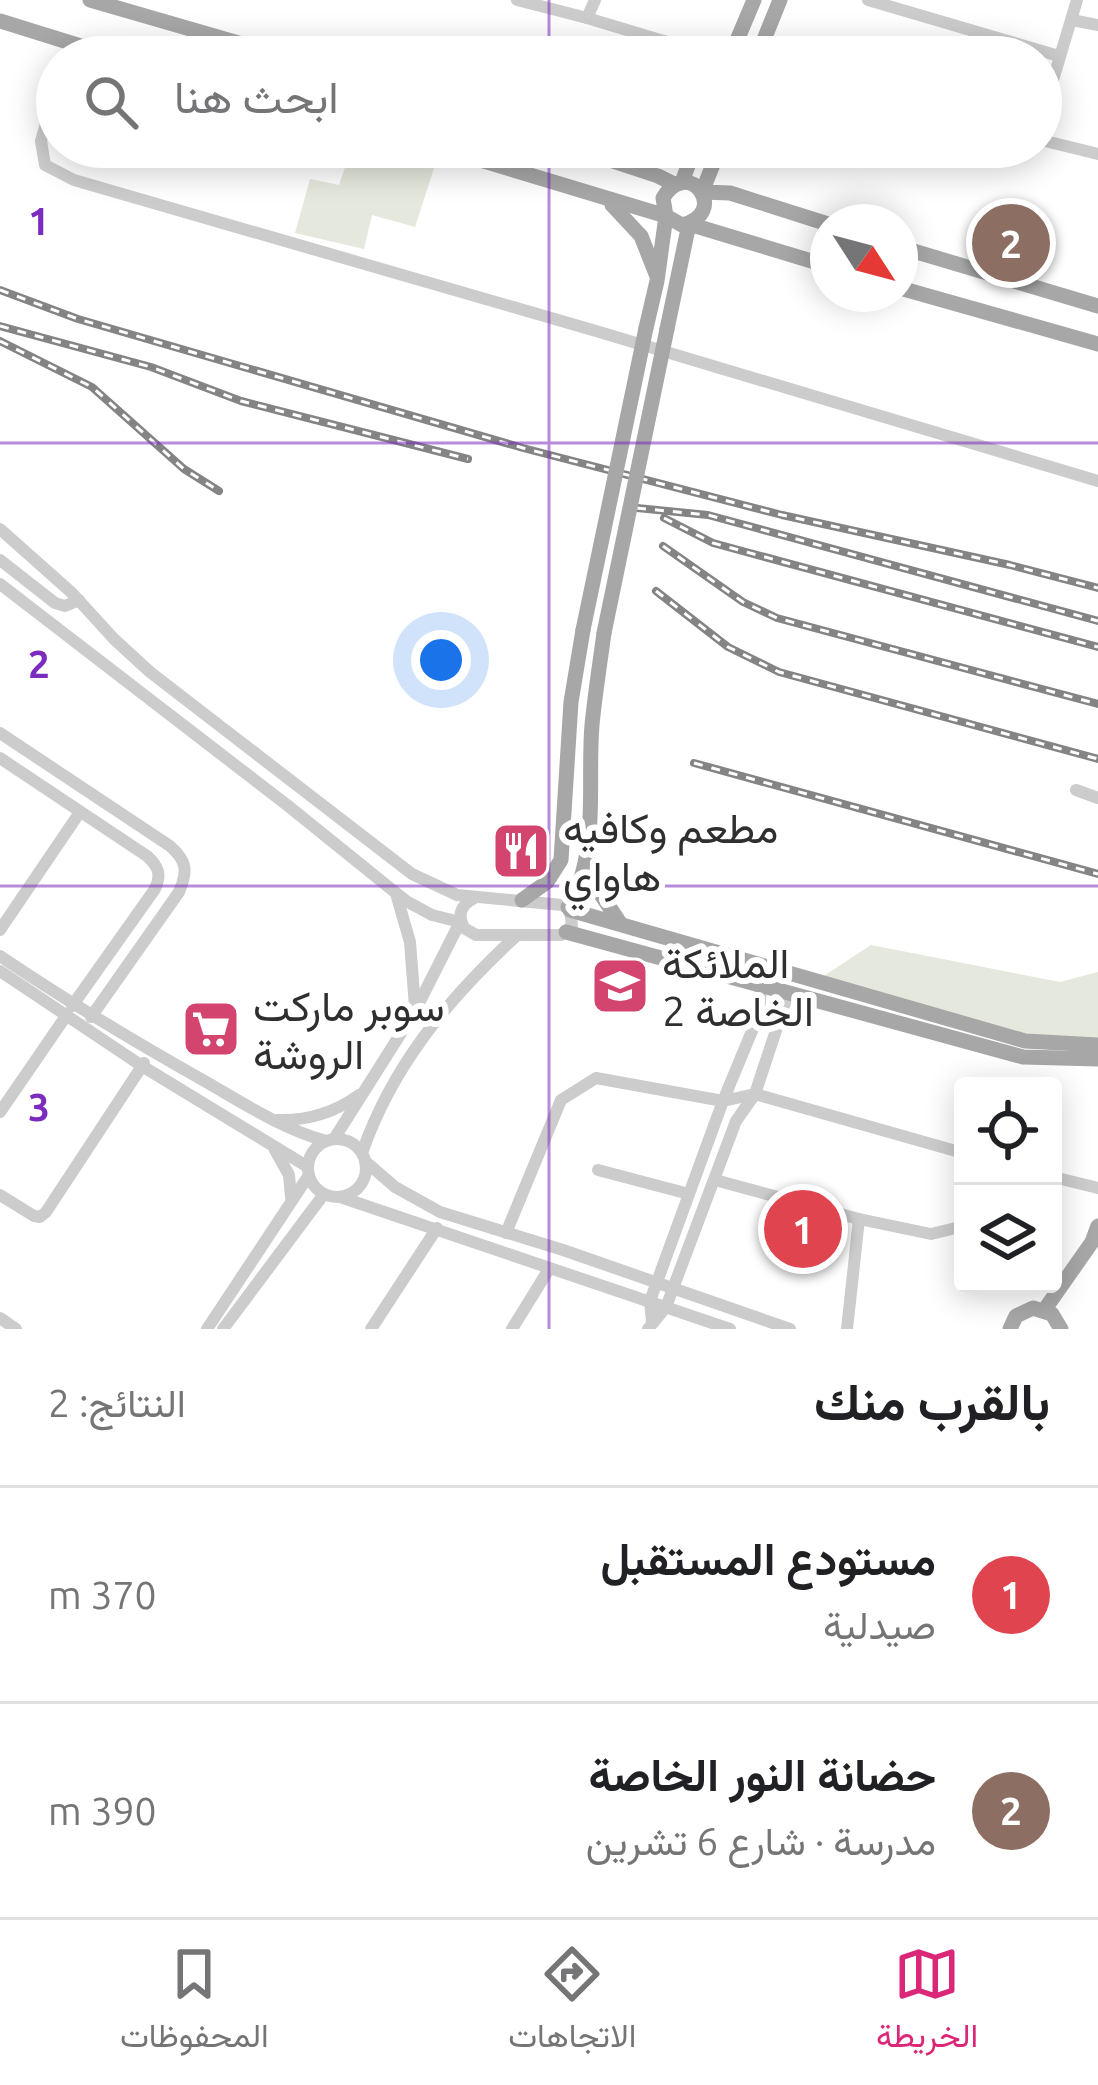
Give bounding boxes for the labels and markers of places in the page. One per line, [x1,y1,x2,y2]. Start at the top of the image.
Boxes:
pin: 2 [972,198,1050,288]
place label: مطعم وكافيه هاواي [563,804,779,911]
restaurant icon: مطعم وكافيه هاواي [490,820,552,882]
place label: الملائكة الخاصة 2 [662,939,814,1034]
school or university icon: الملائكة الخاصة 2 [589,955,651,1017]
place label: سوبر ماركت الروشة [253,982,445,1081]
supermarket icon: سوبر ماركت الروشة [180,998,242,1060]
pin: 1 [764,1184,842,1274]

